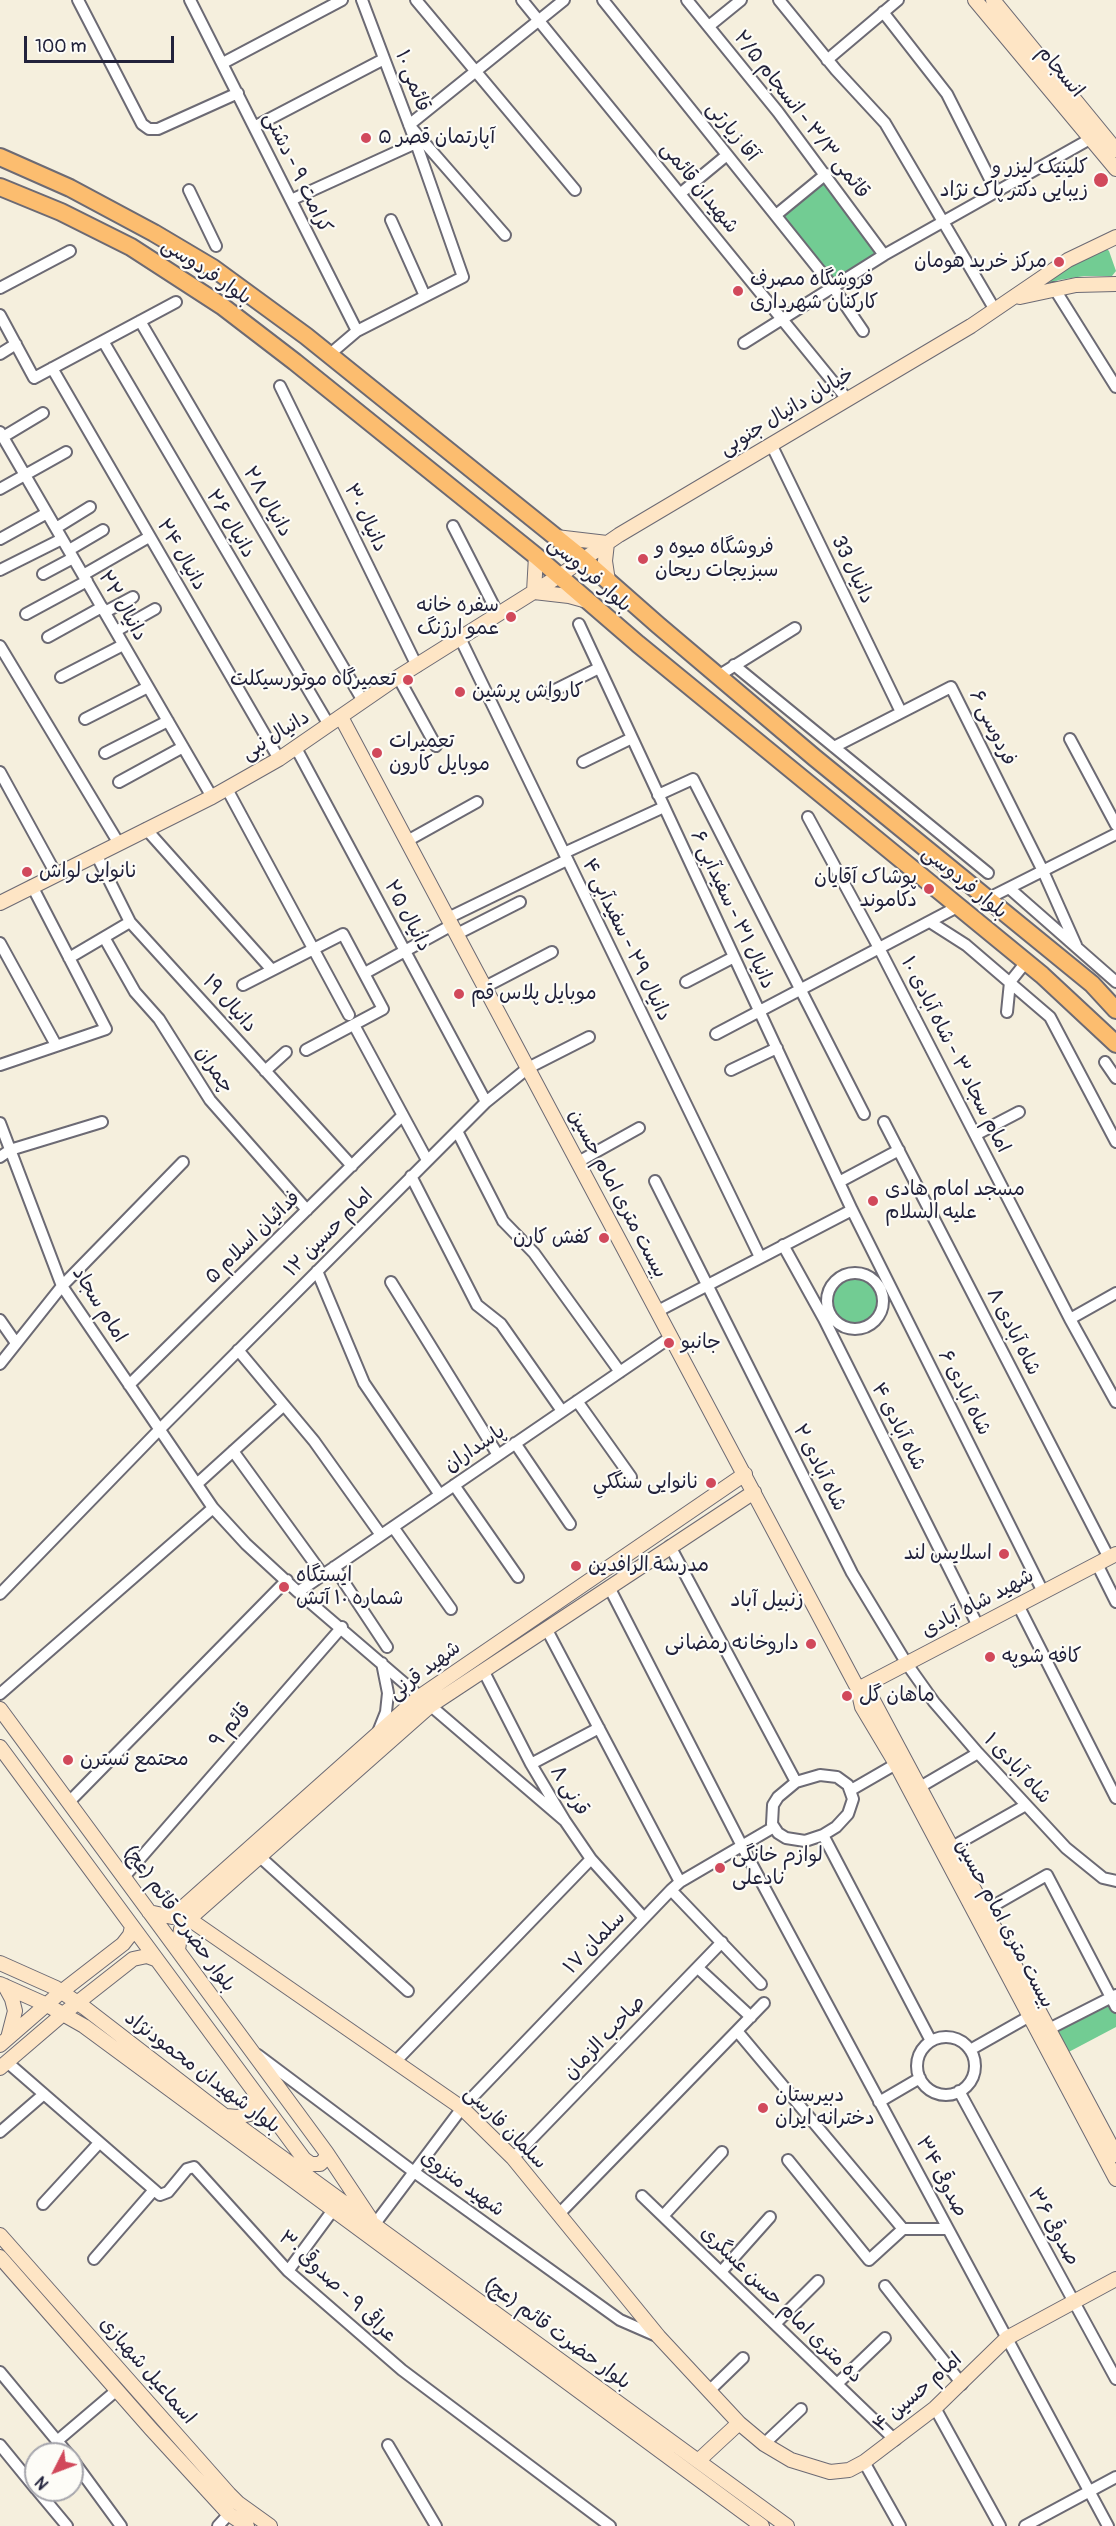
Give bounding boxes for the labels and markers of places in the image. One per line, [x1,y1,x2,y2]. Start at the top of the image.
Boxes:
place label: آپارتمان قصر ۵ [378,126,495,150]
marker: آپارتمان قصر ۵ [359,131,373,145]
place label: کلینیک لیزر و زیبایی دکتر پاک نژاد [940,156,1088,203]
marker: کلینیک لیزر و زیبایی دکتر پاک نژاد [1092,171,1110,189]
place label: مرکز خرید هومان [914,250,1047,274]
marker: مرکز خرید هومان [1052,255,1066,269]
place label: فروشگاه مصرف کارکنان شهرداری [750,268,878,315]
marker: فروشگاه مصرف کارکنان شهرداری [731,284,745,298]
place label: فروشگاه میوه و سبزیجات ریحان [655,536,778,583]
marker: فروشگاه میوه و سبزیجات ریحان [636,552,650,566]
place label: سفره خانه عمو ارژنگ [416,594,499,641]
marker: سفره خانه عمو ارژنگ [504,610,518,624]
place label: تعمیرگاه موتورسیکلت [230,668,396,692]
marker: تعمیرگاه موتورسیکلت [401,673,415,687]
place label: کارواش پرشین [472,680,584,704]
marker: کارواش پرشین [453,685,467,699]
place label: تعمیرات موبایل کارون [389,730,490,777]
marker: تعمیرات موبایل کارون [370,746,384,760]
place label: نانوایی لواش [39,860,137,884]
marker: نانوایی لواش [20,865,34,879]
place label: پوشاک آقایان دکاموند [814,866,917,913]
marker: پوشاک آقایان دکاموند [922,882,936,896]
place label: موبایل پلاس قم [471,982,597,1006]
marker: موبایل پلاس قم [452,987,466,1001]
place label: مسجد امام هادی علیه السلام [885,1178,1025,1225]
marker: مسجد امام هادی علیه السلام [866,1194,880,1208]
place label: کفش کارن [513,1226,592,1250]
marker: کفش کارن [597,1231,611,1245]
place label: جانبو [681,1331,721,1355]
marker: جانبو [662,1336,676,1350]
place label: نانوایی سنگکیِ [593,1471,699,1495]
marker: نانوایی سنگکیِ [704,1476,718,1490]
place label: اسلایس لند [904,1542,992,1566]
marker: اسلایس لند [997,1547,1011,1561]
place label: مدرسة الرافدین [588,1554,709,1578]
marker: مدرسة الرافدین [569,1559,583,1573]
place label: ایستگاه شماره ۱۰ آتش [296,1564,403,1611]
marker: ایستگاه شماره ۱۰ آتش [277,1580,291,1594]
place label: داروخانه رمضانی [665,1632,799,1656]
marker: داروخانه رمضانی [804,1637,818,1651]
place label: کافه شوپه [1002,1645,1082,1669]
marker: کافه شوپه [983,1650,997,1664]
place label: ماهان گل [859,1684,935,1708]
marker: ماهان گل [840,1689,854,1703]
place label: محتمع نسترن [80,1748,189,1772]
marker: محتمع نسترن [61,1753,75,1767]
place label: لوازم خانگی نادعلی [732,1844,823,1891]
marker: لوازم خانگی نادعلی [713,1861,727,1875]
place label: دبیرستان دخترانه ایران [775,2084,875,2131]
marker: دبیرستان دخترانه ایران [756,2101,770,2115]

